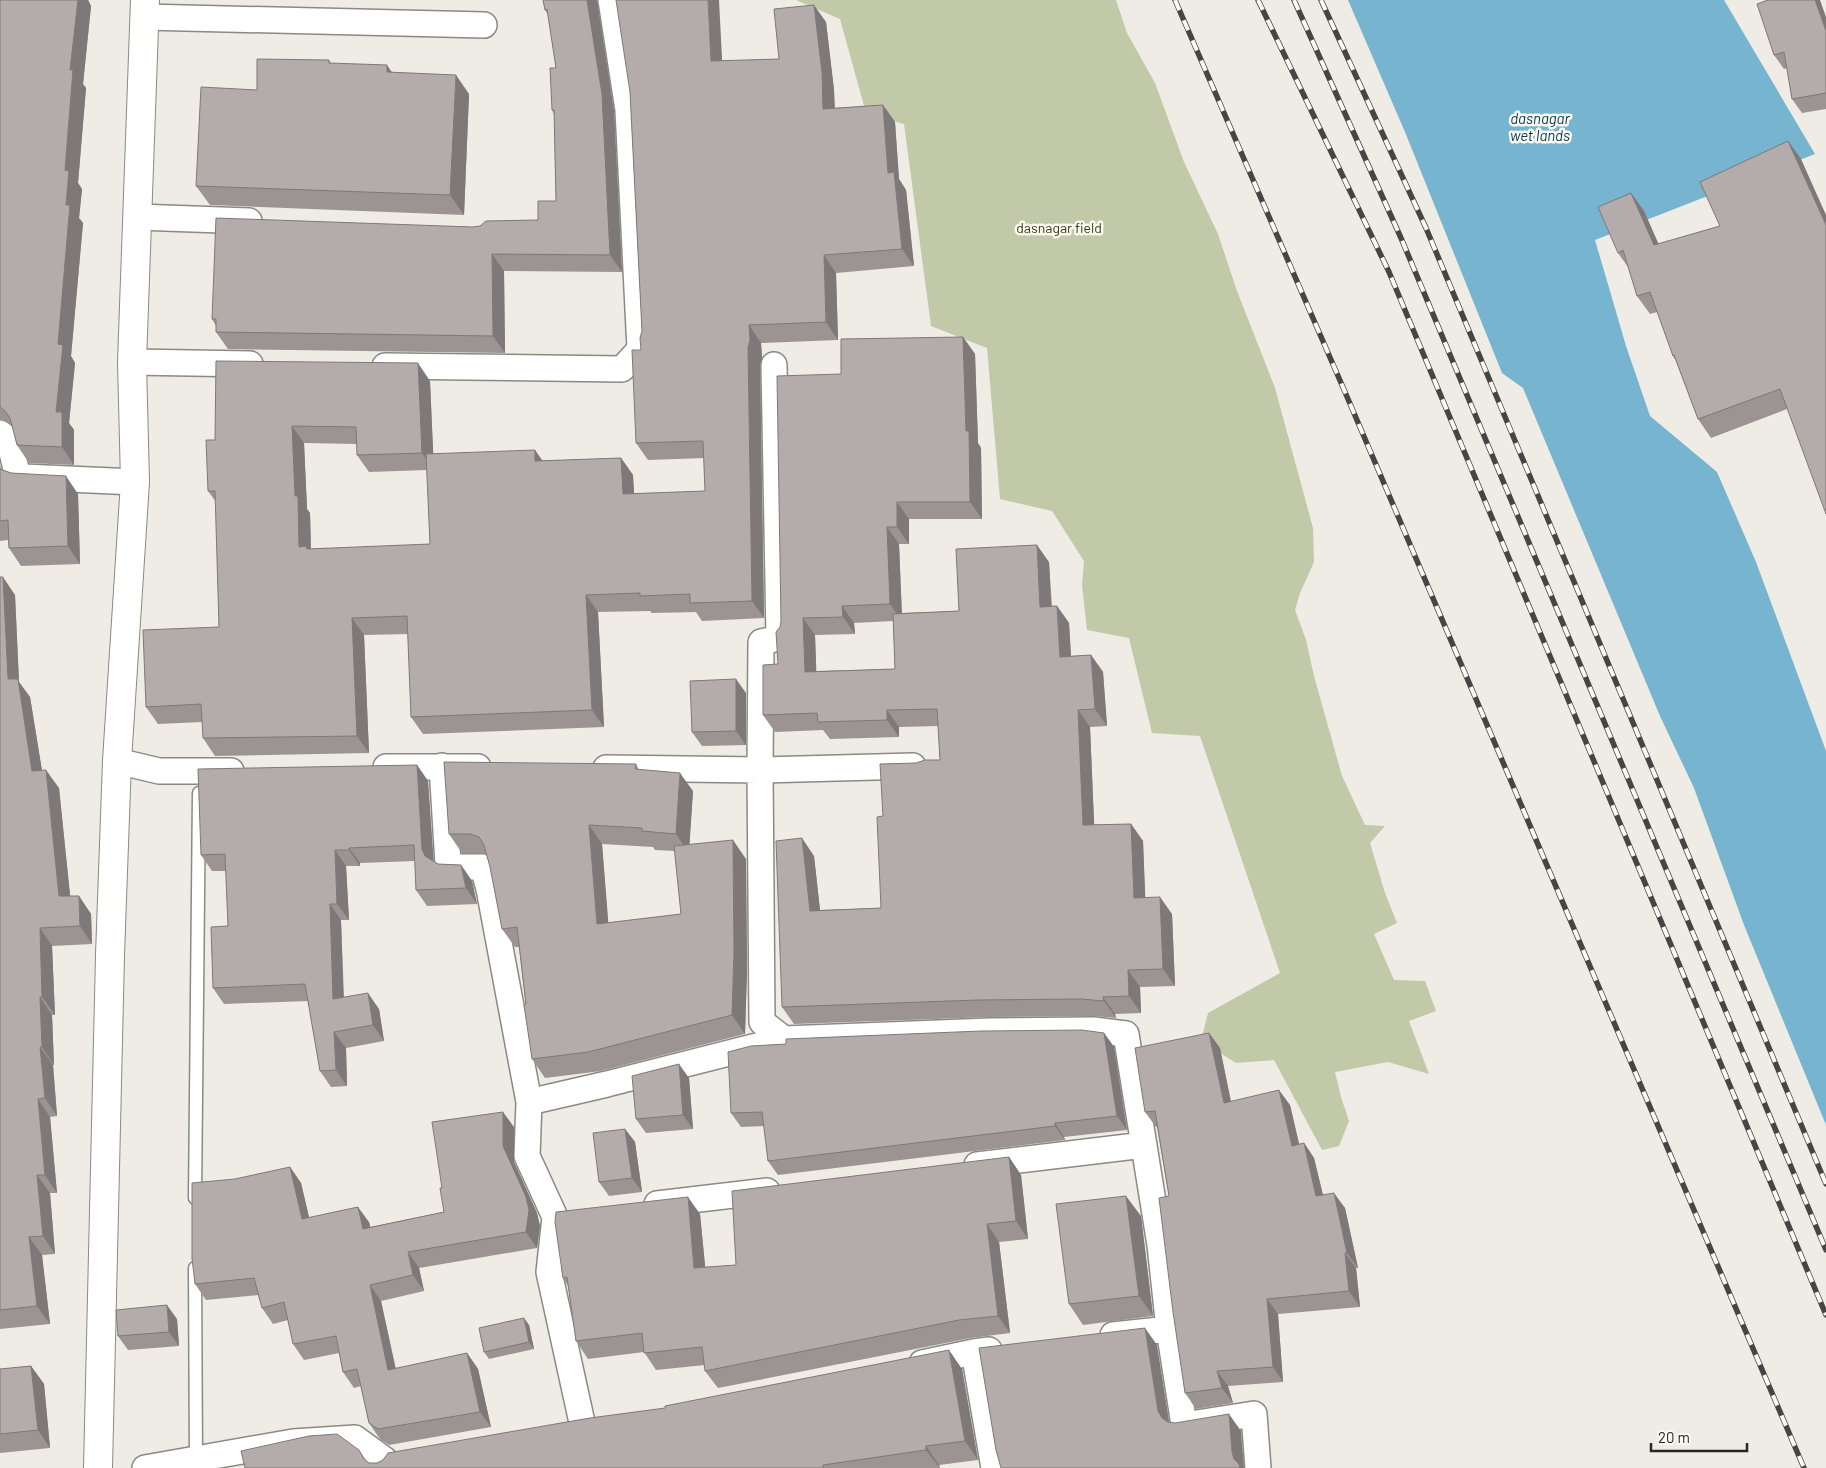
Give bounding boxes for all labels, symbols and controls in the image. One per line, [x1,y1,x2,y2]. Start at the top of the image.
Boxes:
water label: dasnagar wet lands [1510,109,1571,144]
park label: dasnagar field [1016,219,1102,236]
scale bar [1651,1420,1747,1452]
text: 20 m [1658,1428,1690,1446]

